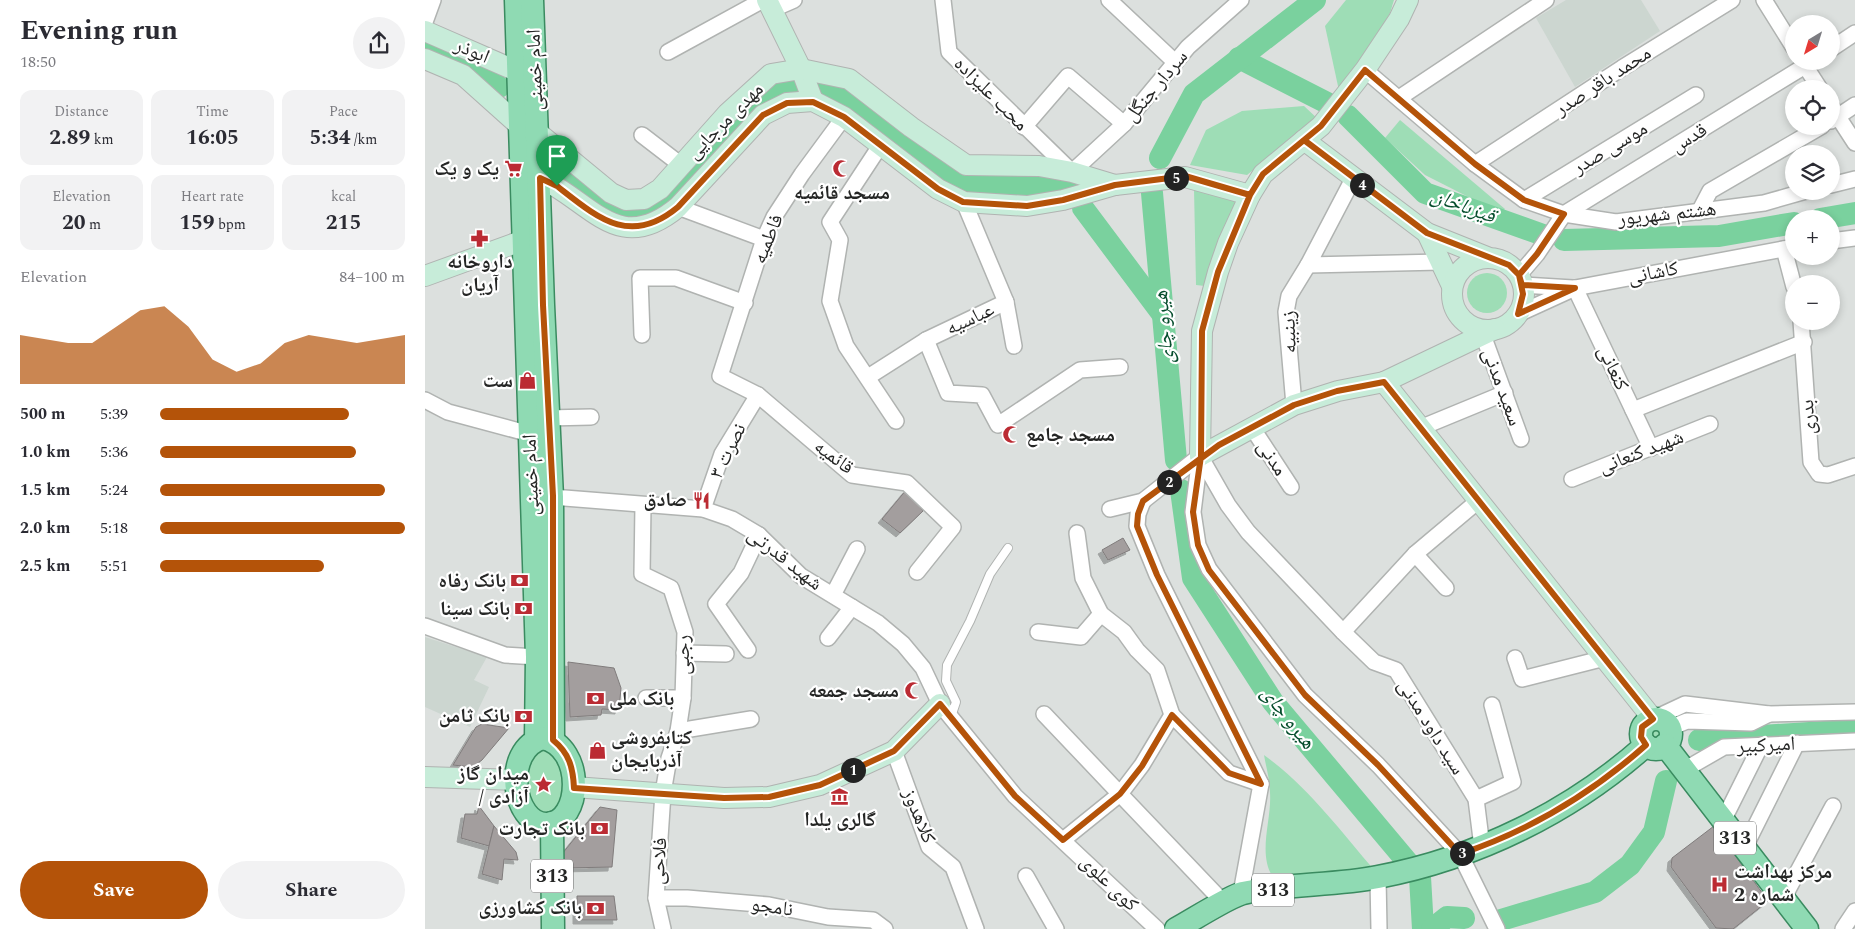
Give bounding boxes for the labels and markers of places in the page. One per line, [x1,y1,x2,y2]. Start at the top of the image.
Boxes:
pin [536,135,578,186]
place label: یک و یک [435,154,499,184]
supermarket icon: یک و یک [503,159,523,179]
mosque icon: مسجد قائمیه [832,159,852,179]
pin: 5 [1163,166,1189,190]
pin: 4 [1349,172,1375,198]
place label: مسجد قائمیه [794,178,890,208]
pharmacy icon: داروخانه آریان [470,228,490,248]
place label: داروخانه آریان [447,247,513,300]
place label: ست [483,366,513,396]
shop icon: ست [517,371,537,391]
place label: مسجد جامع [1026,420,1115,450]
mosque icon: مسجد جامع [1002,425,1022,445]
pin: 2 [1157,470,1181,494]
place label: صادق [644,485,687,515]
restaurant icon: صادق [691,490,711,510]
place label: بانک رفاه [439,566,506,596]
bank icon: بانک رفاه [510,571,530,591]
place label: بانک سینا [440,594,510,624]
bank icon: بانک سینا [514,599,534,619]
place label: مسجد جمعه [808,676,899,706]
mosque icon: مسجد جمعه [903,681,923,701]
place label: بانک ملی [609,684,674,714]
bank icon: بانک ملی [585,689,605,709]
place label: بانک ثامن [439,701,510,731]
bank icon: بانک ثامن [514,706,534,726]
place label: کتابفروشی آذربایجان [611,723,692,776]
shop icon: کتابفروشی آذربایجان [587,740,607,760]
pin: 1 [841,758,865,782]
place label: میدان گاز / آزادی [457,759,529,812]
place icon: میدان گاز / آزادی [533,775,553,795]
museum icon: گالری یلدا [830,786,850,806]
place label: گالری یلدا [804,805,876,835]
place label: بانک تجارت [498,814,585,844]
bank icon: بانک تجارت [589,819,609,839]
pin: 3 [1449,840,1475,866]
place label: مرکز بهداشت شماره 2 [1734,857,1832,910]
hospital icon: مرکز بهداشت شماره 2 [1710,874,1730,894]
place label: بانک کشاورزی [479,893,582,923]
bank icon: بانک کشاورزی [586,898,606,918]

